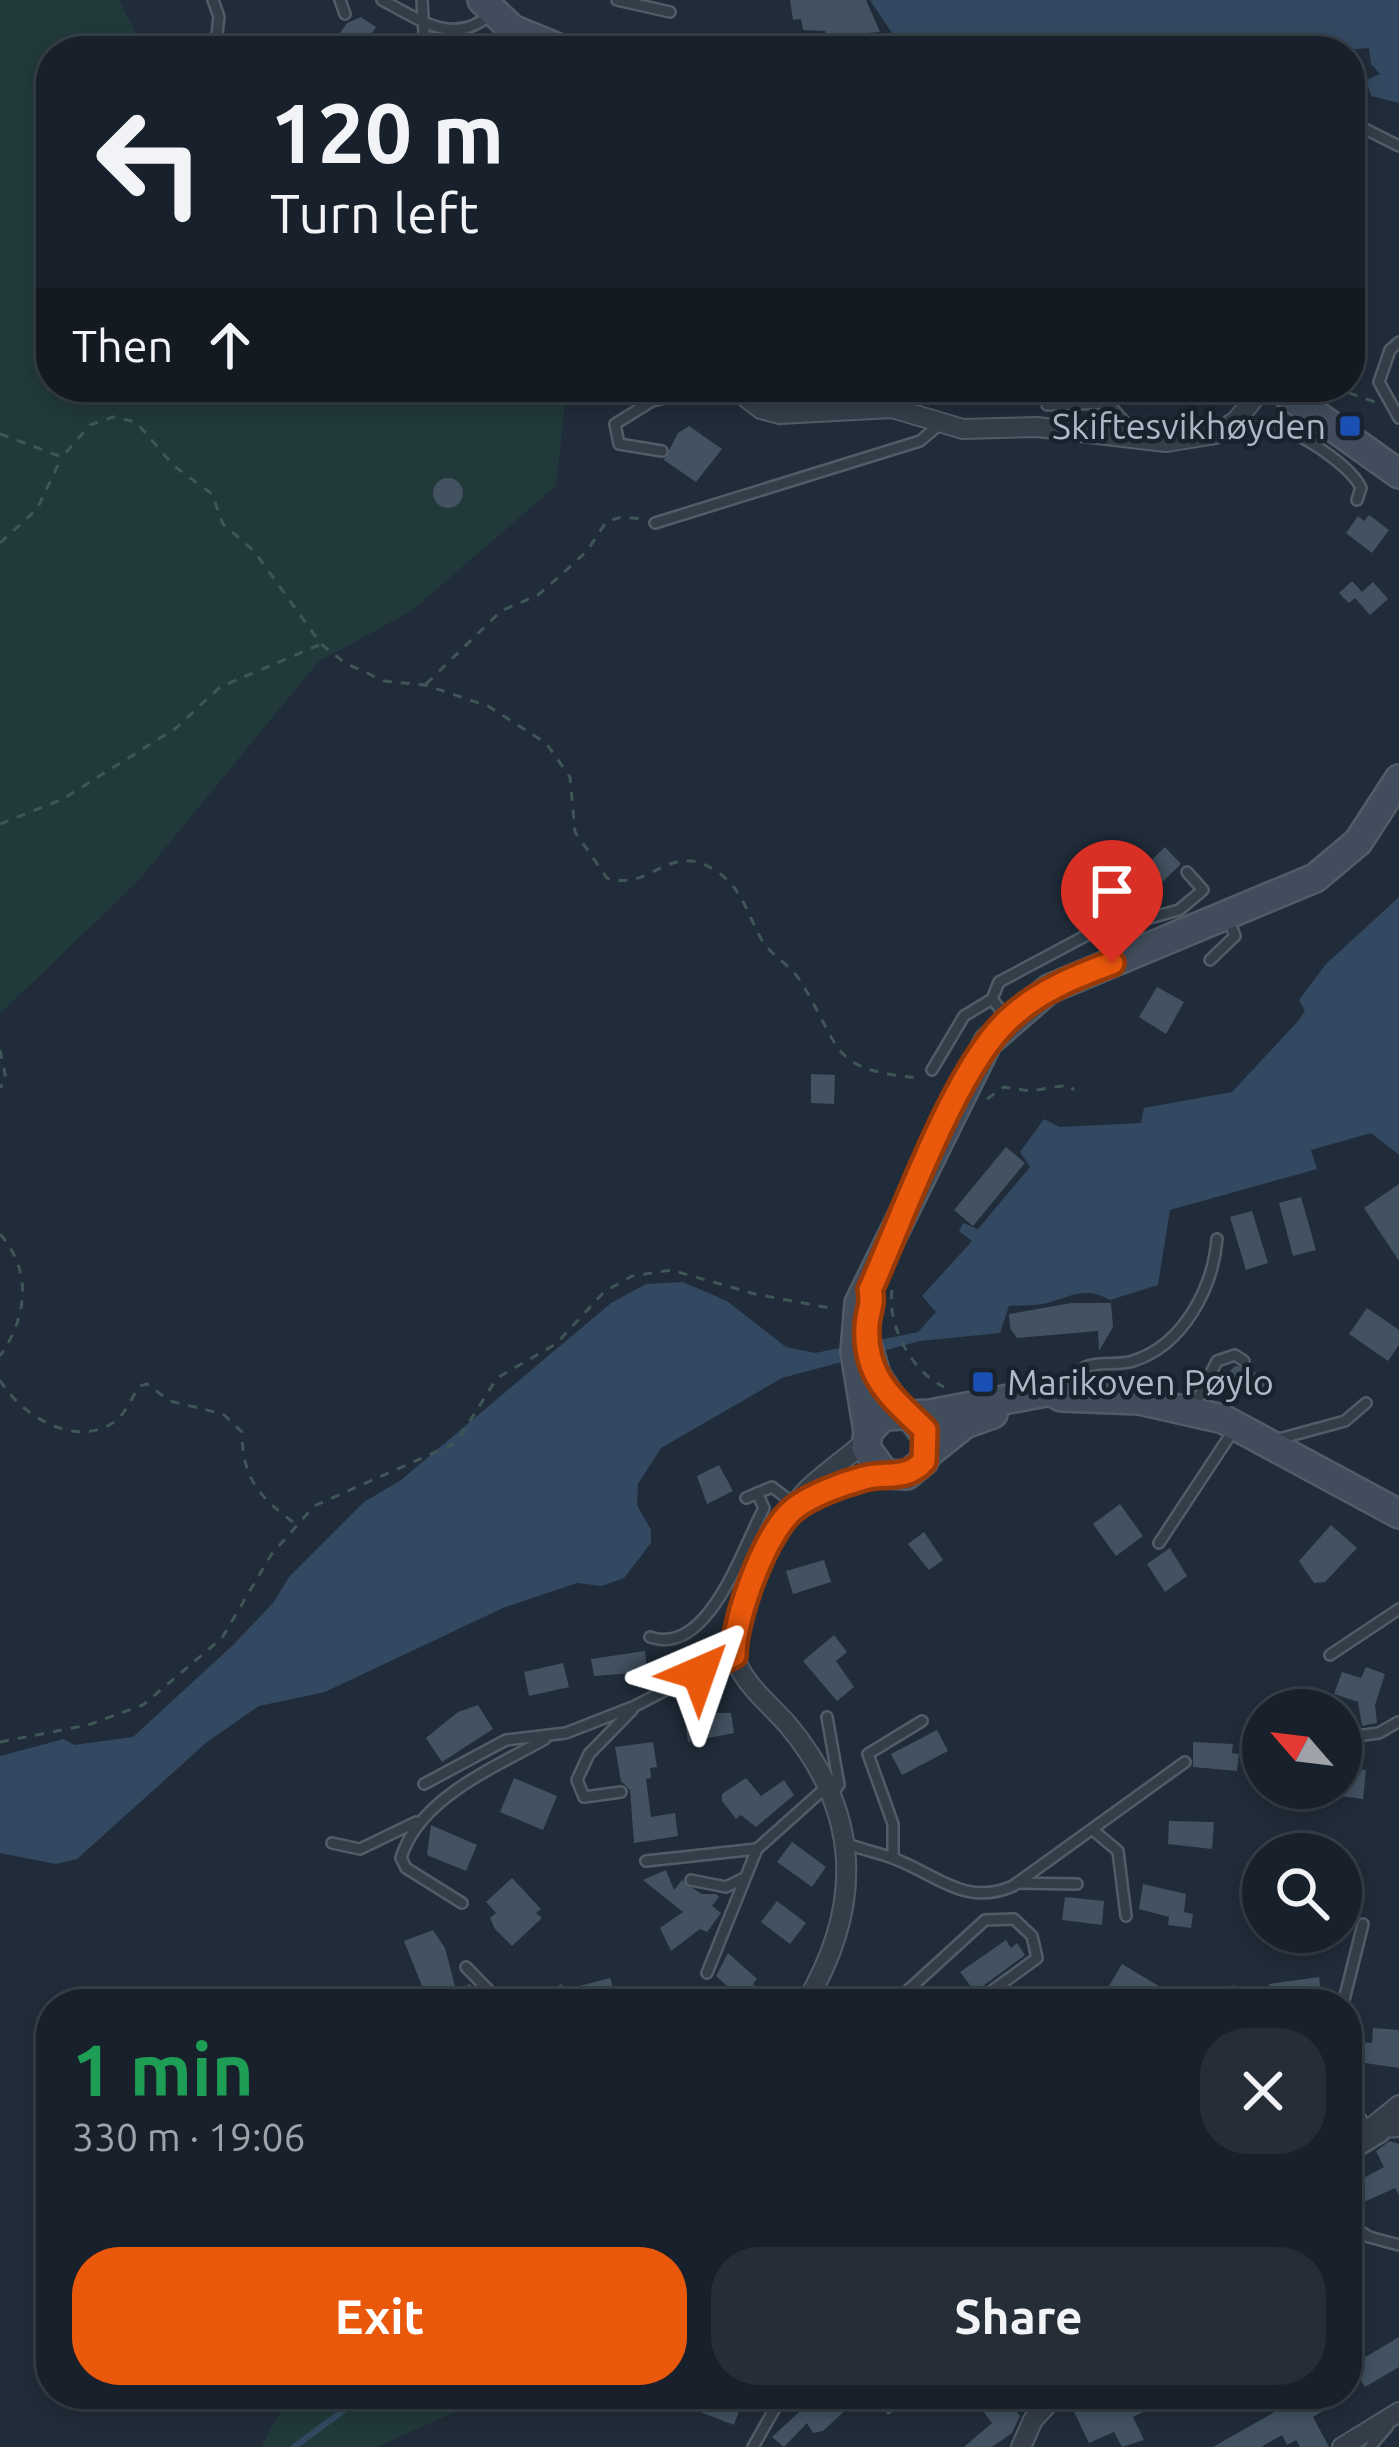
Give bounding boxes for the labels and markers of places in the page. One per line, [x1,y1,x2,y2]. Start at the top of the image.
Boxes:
place label: Skiftesvikhøyden [1052,405,1326,446]
marker: Skiftesvikhøyden [1337,413,1363,439]
pin [1061,840,1163,963]
place label: Marikoven Pøylo [1007,1361,1274,1402]
marker: Marikoven Pøylo [970,1369,996,1395]

